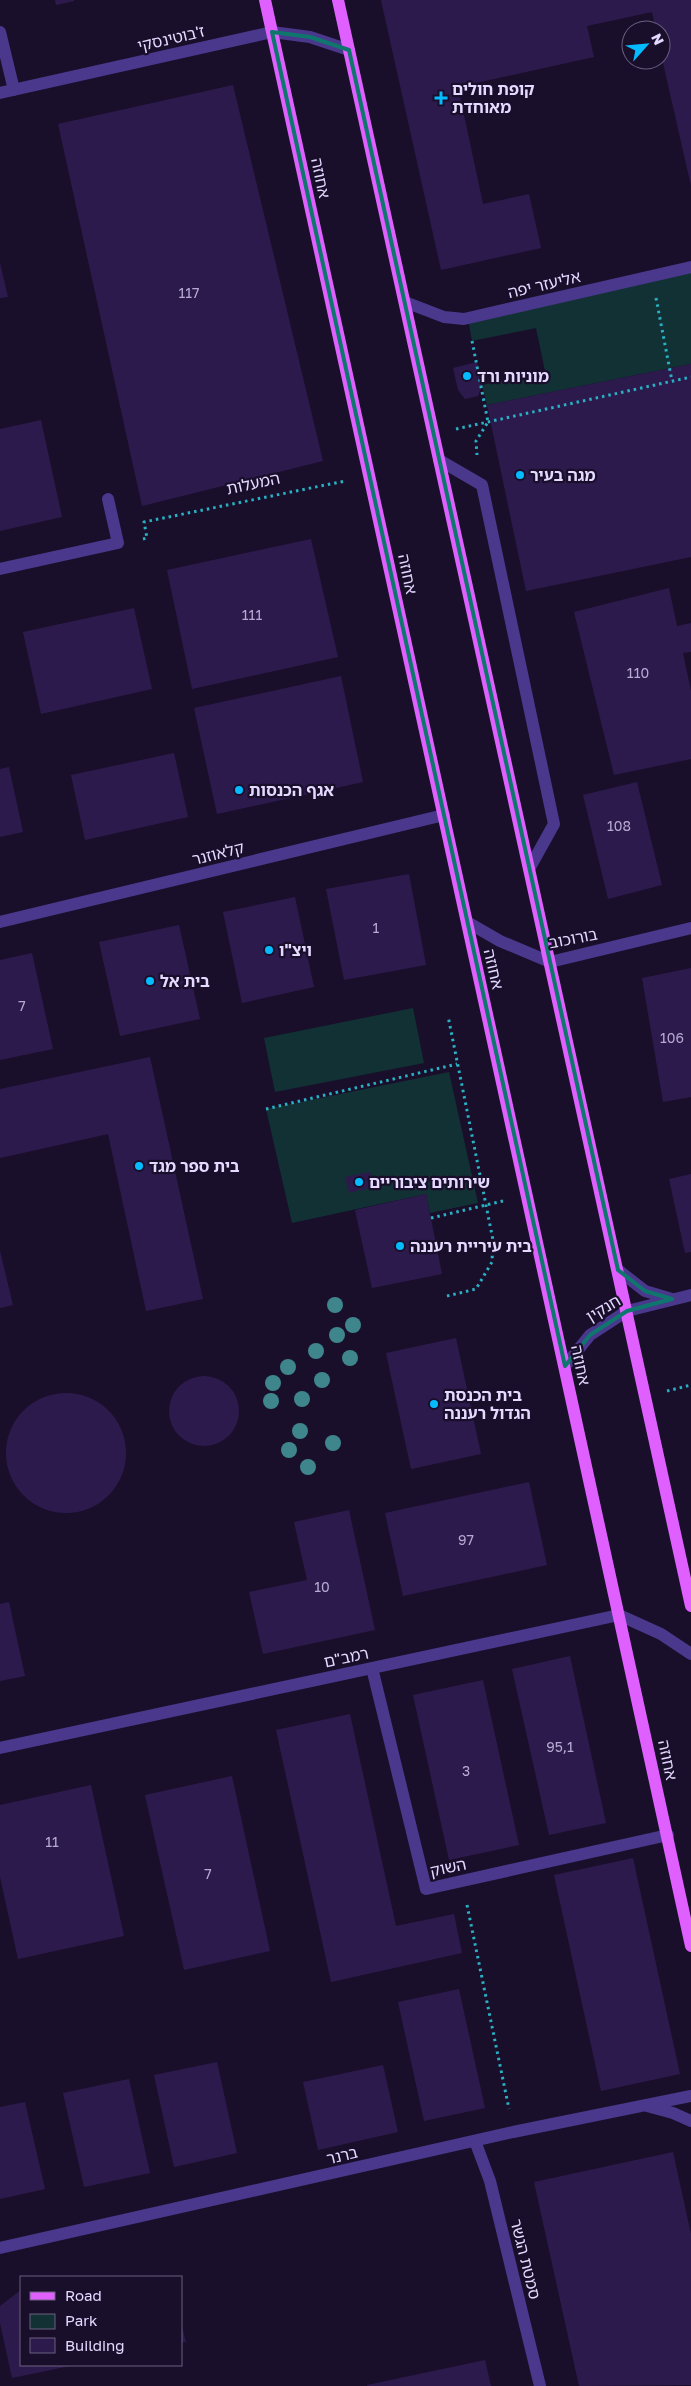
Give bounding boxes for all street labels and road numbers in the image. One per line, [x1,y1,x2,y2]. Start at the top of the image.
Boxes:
street label: ז'בוטינסקי [135,21,207,55]
street label: אחוזה [307,156,335,200]
street label: אליעזר יפה [506,266,582,302]
street label: המעלות [224,468,282,498]
street label: אחוזה [394,552,422,596]
street label: קלאוזנר [190,837,246,869]
street label: בורוכוב [547,923,599,953]
street label: אחוזה [480,947,508,991]
street label: חנקין [582,1290,624,1326]
street label: אחוזה [567,1343,595,1387]
street label: רמב"ם [322,1643,370,1671]
street label: אחוזה [654,1738,682,1782]
street label: השוק [428,1853,468,1881]
street label: ברנר [324,2142,360,2168]
street label: סמטת הגשר [506,2217,546,2301]

